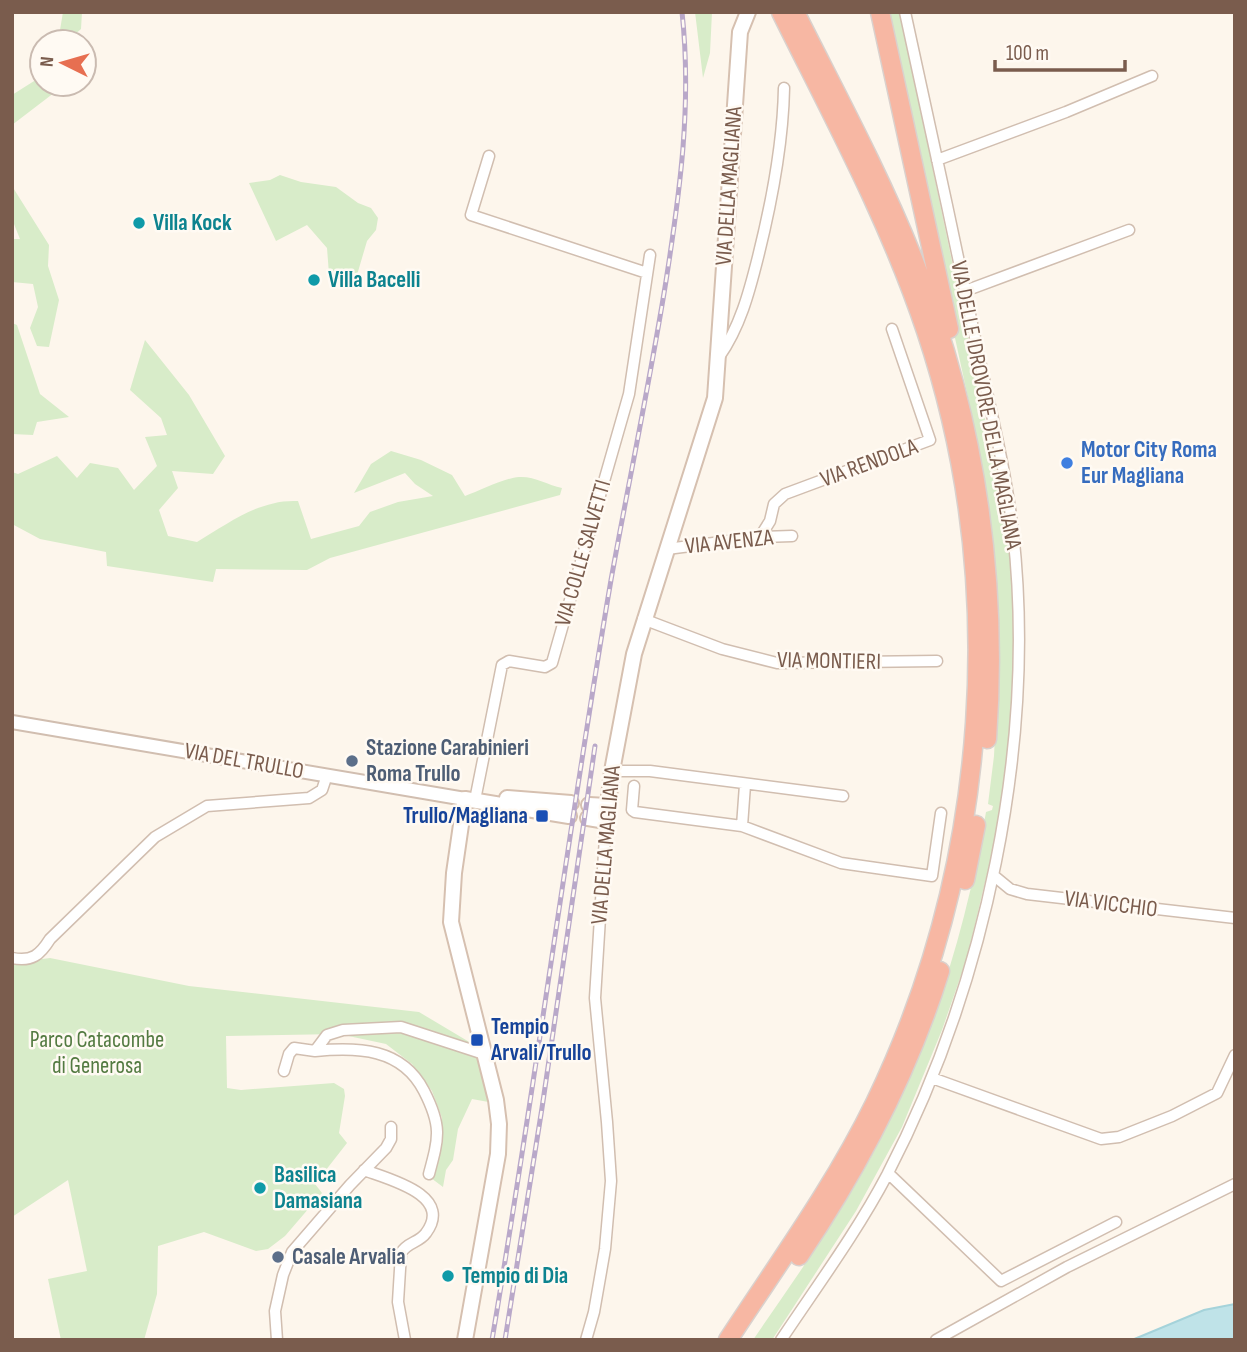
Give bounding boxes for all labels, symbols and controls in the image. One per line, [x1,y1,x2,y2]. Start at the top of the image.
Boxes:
north arrow [28,28,98,98]
scale bar [995,28,1124,72]
text: 100 m [1006,41,1049,66]
text: N [36,56,59,68]
street label: VIA DELLA MAGLIANA [709,105,749,267]
place label: Villa Kock [153,209,232,237]
marker: Villa Kock [131,215,147,231]
street label: VIA DELLE IDROVORE DELLA MAGLIANA [944,258,1028,552]
place label: Villa Bacelli [328,266,421,294]
marker: Villa Bacelli [306,272,322,288]
street label: VIA RENDOLA [816,432,922,494]
place label: Motor City Roma Eur Magliana [1081,436,1217,490]
marker: Motor City Roma Eur Magliana [1059,455,1075,471]
street label: VIA COLLE SALVETTI [549,476,617,630]
street label: VIA AVENZA [683,523,775,561]
street label: VIA MONTIERI [777,646,881,676]
place label: Stazione Carabinieri Roma Trullo [366,734,529,788]
street label: VIA DEL TRULLO [182,737,306,785]
marker: Stazione Carabinieri Roma Trullo [344,753,360,769]
street label: VIA DELLA MAGLIANA [585,764,627,926]
place label: Trullo/Magliana [403,802,528,830]
marker: Trullo/Magliana [534,808,550,824]
street label: VIA VICCHIO [1063,884,1159,924]
place label: Tempio Arvali/Trullo [490,1013,591,1067]
park label: Parco Catacombe di Generosa [30,1026,164,1080]
marker: Tempio Arvali/Trullo [469,1032,485,1048]
place label: Basilica Damasiana [274,1161,362,1215]
marker: Basilica Damasiana [252,1180,268,1196]
place label: Casale Arvalia [292,1243,406,1271]
marker: Casale Arvalia [270,1249,286,1265]
place label: Tempio di Dia [462,1262,568,1290]
marker: Tempio di Dia [440,1268,456,1284]

